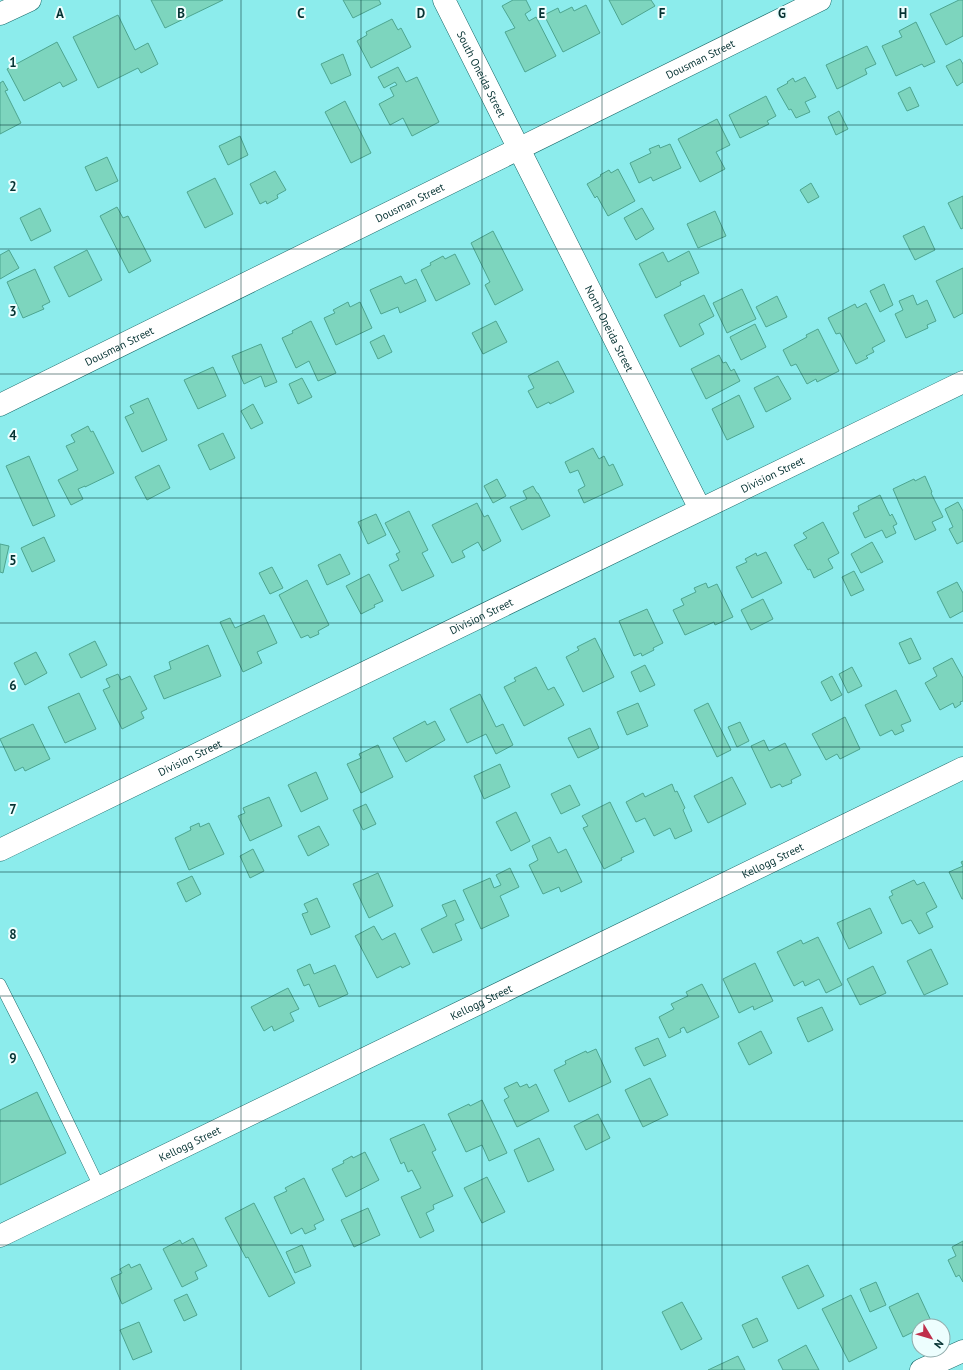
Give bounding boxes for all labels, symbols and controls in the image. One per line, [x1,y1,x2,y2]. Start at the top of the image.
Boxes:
text: A [56,5,64,22]
text: B [177,5,185,22]
text: C [297,5,305,22]
text: D [417,5,425,22]
text: E [539,5,546,22]
text: F [659,5,666,22]
text: G [778,5,786,22]
text: H [899,5,907,22]
street label: South Oneida Street [454,29,509,120]
street label: Dousman Street [663,36,737,82]
text: 1 [9,54,17,71]
text: 2 [9,178,17,195]
street label: Dousman Street [373,180,447,226]
street label: North Oneida Street [582,283,637,374]
text: 3 [9,303,17,320]
street label: Dousman Street [82,323,156,369]
text: 4 [9,427,17,444]
street label: Division Street [738,453,807,496]
text: 5 [9,552,17,569]
street label: Division Street [447,595,516,638]
text: 6 [9,677,17,694]
street label: Division Street [156,736,224,779]
text: 7 [9,801,17,818]
street label: Kellogg Street [739,839,806,881]
text: 8 [9,926,17,943]
street label: Kellogg Street [448,981,515,1023]
text: 9 [9,1050,17,1067]
street label: Kellogg Street [157,1123,223,1165]
north arrow [911,1318,951,1358]
text: N [931,1337,947,1351]

